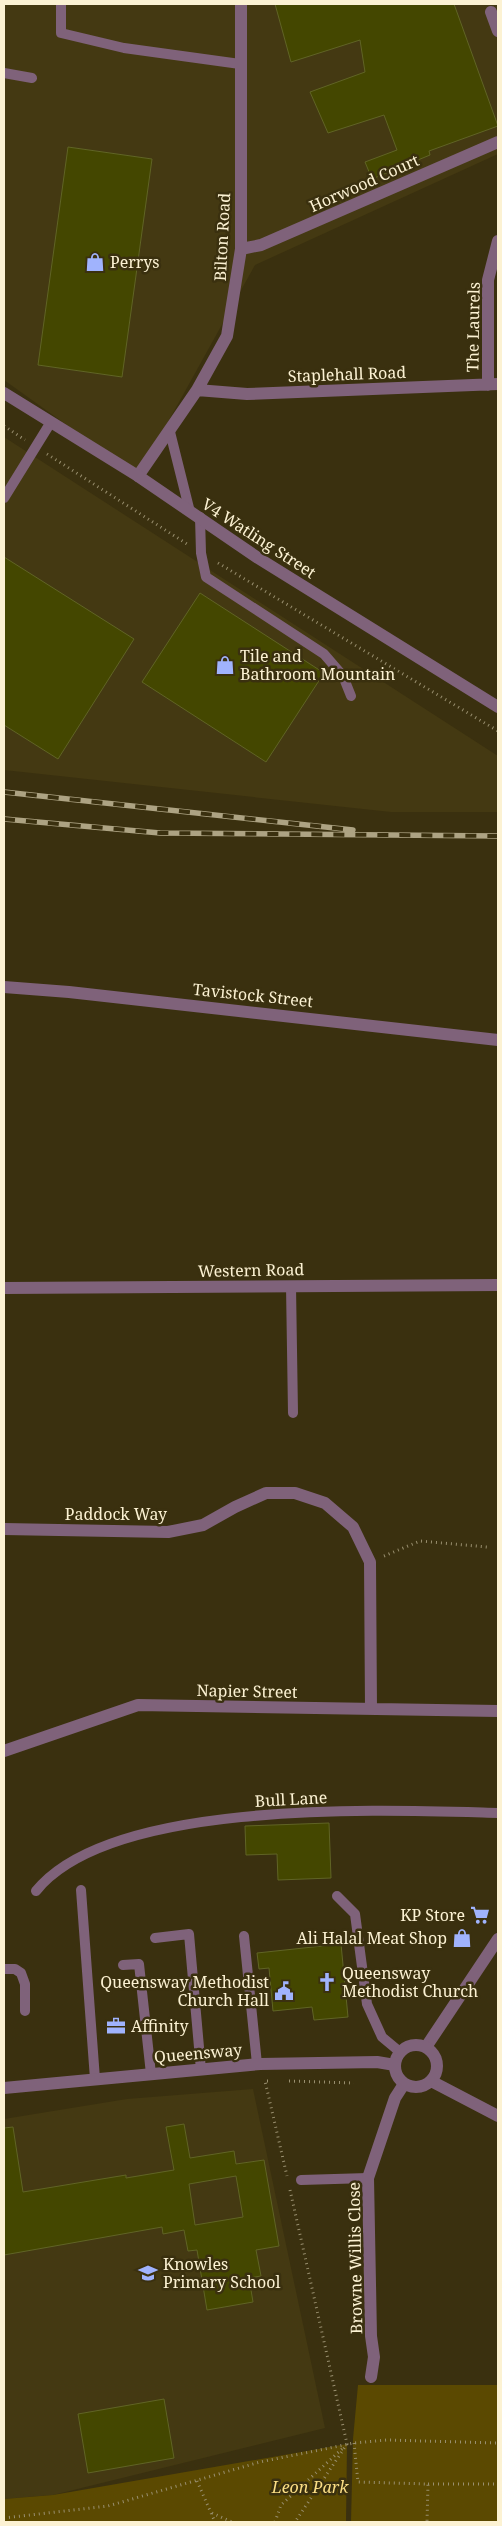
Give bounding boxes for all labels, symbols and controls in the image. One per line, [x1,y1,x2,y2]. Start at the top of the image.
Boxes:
street label: Horwood Court [306,149,423,217]
street label: Bilton Road [209,192,235,282]
shop icon: Perrys [84,251,106,273]
place label: Perrys [110,251,160,273]
street label: The Laurels [461,282,485,372]
street label: Staplehall Road [287,361,407,387]
street label: V4 Watling Street [198,493,321,583]
place label: Tile and Bathroom Mountain [240,645,395,685]
shop icon: Tile and Bathroom Mountain [214,654,236,676]
street label: Tavistock Street [192,978,315,1012]
street label: Western Road [198,1258,305,1282]
street label: Paddock Way [65,1503,168,1525]
street label: Napier Street [196,1679,298,1703]
street label: Bull Lane [254,1786,328,1812]
place label: KP Store [400,1904,465,1926]
supermarket icon: KP Store [469,1904,491,1926]
place label: Ali Halal Meat Shop [296,1927,447,1949]
shop icon: Ali Halal Meat Shop [451,1927,473,1949]
place label: Queensway Methodist Church [342,1962,478,2002]
place label: Queensway Methodist Church Hall [100,1971,269,2011]
church icon: Queensway Methodist Church [316,1971,338,1993]
public building icon: Queensway Methodist Church Hall [273,1980,295,2002]
office icon: Affinity [105,2015,127,2037]
place label: Affinity [131,2015,189,2037]
street label: Queensway [153,2038,244,2068]
street label: Browne Willis Close [343,2182,367,2334]
place label: Knowles Primary School [163,2253,280,2293]
school or university icon: Knowles Primary School [137,2262,159,2284]
park label: Leon Park [271,2476,349,2498]

